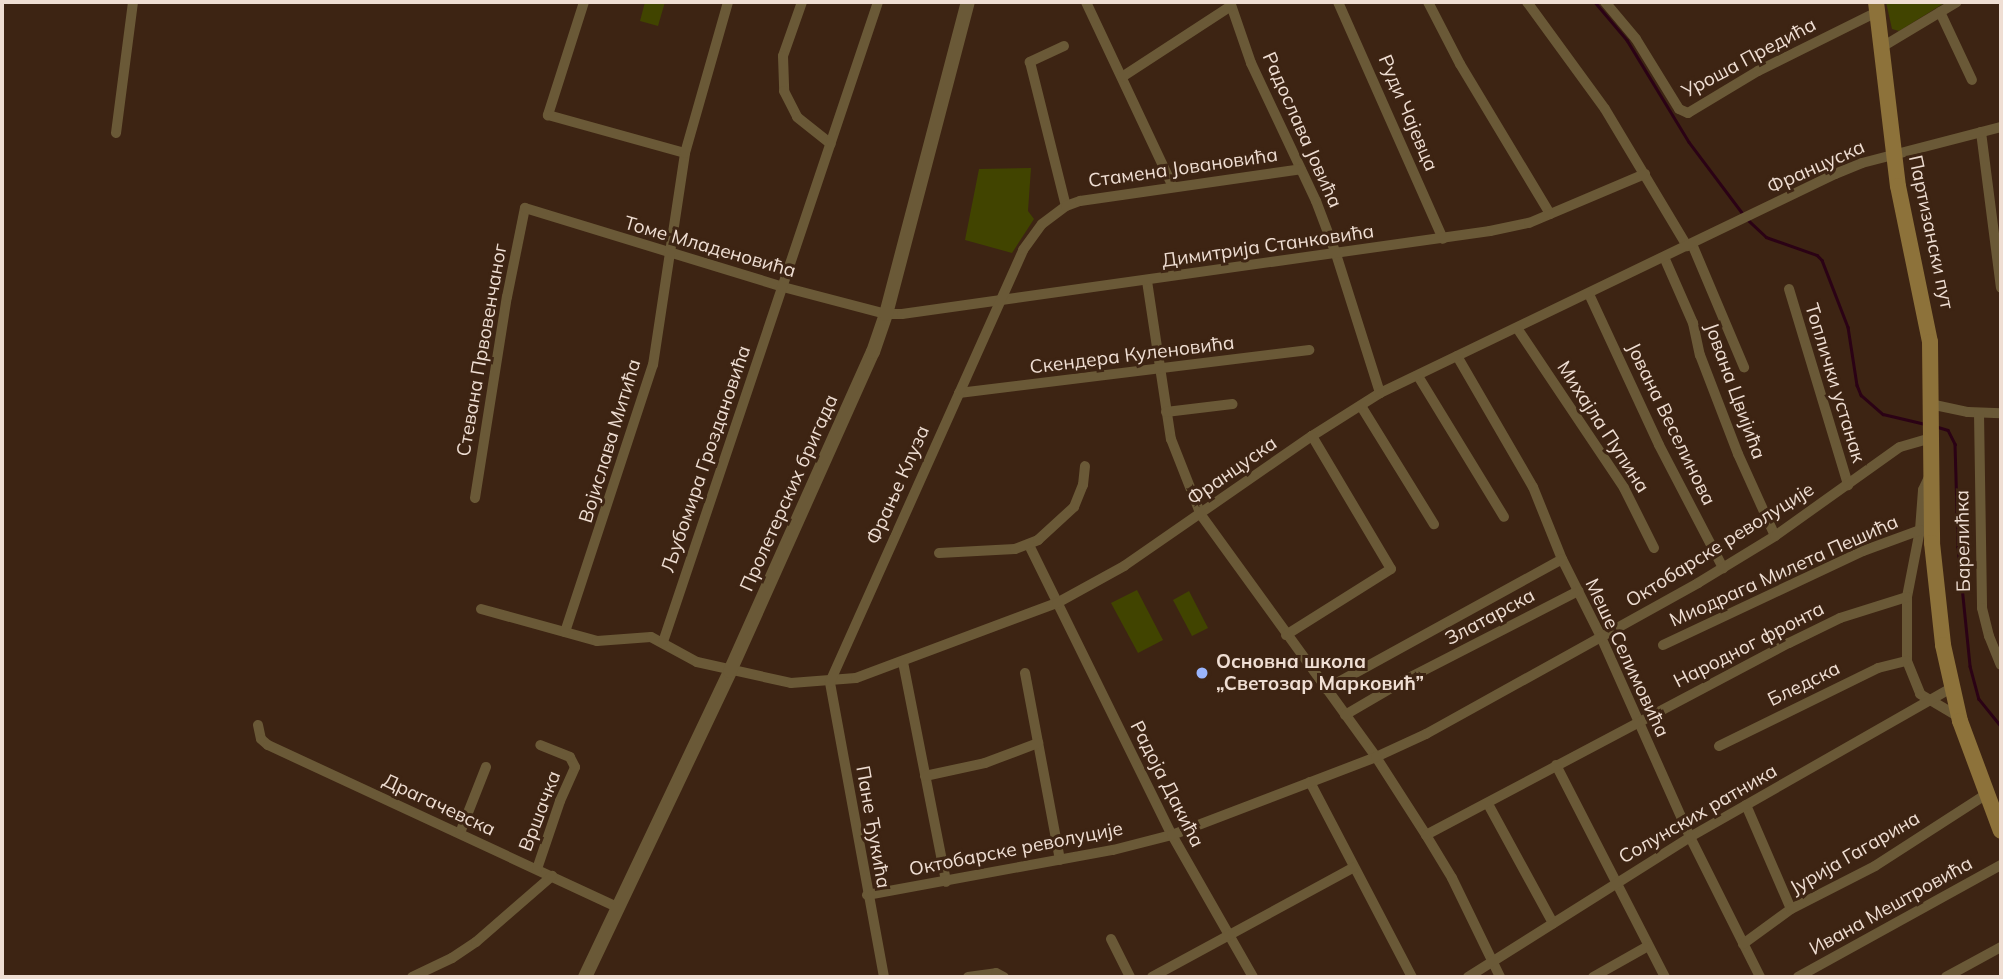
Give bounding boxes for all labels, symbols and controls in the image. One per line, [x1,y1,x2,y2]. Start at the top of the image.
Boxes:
street label: Уроша Предића [1678,13,1820,103]
street label: Радослава Јовића [1257,49,1347,211]
street label: Руди Чајевца [1373,51,1443,175]
street label: Француска [1764,135,1868,199]
street label: Стамена Јовановића [1087,143,1279,193]
street label: Партизански пут [1904,153,1958,311]
street label: Томе Младеновића [621,212,799,282]
street label: Димитрија Станковића [1160,220,1376,272]
street label: Стевана Првовенчаног [452,242,512,458]
street label: Топлички устанак [1800,301,1870,465]
street label: Јована Цвијића [1700,320,1770,462]
street label: Скендера Куленовића [1028,331,1236,379]
street label: Јована Веселинова [1622,339,1720,509]
street label: Љубомира Гроздановића [656,342,756,576]
street label: Војислава Митића [574,356,646,526]
street label: Михајла Пупина [1552,357,1654,497]
street label: Пролетерских бригада [735,391,843,595]
street label: Фрање Клуза [862,422,934,548]
street label: Француска [1183,432,1281,510]
street label: Октобарске револуције [1622,478,1818,612]
street label: Барелићка [1951,490,1975,592]
street label: Миодрага Милета Пешића [1666,510,1902,632]
street label: Меше Селимовића [1580,575,1674,741]
street label: Златарска [1441,584,1539,650]
street label: Народног фронта [1670,597,1828,693]
place label: Основна школа „Светозар Марковић” [1216,651,1424,695]
street label: Бледска [1764,657,1844,711]
marker: Основна школа „Светозар Марковић” [1194,665,1210,681]
street label: Радоја Дакића [1125,717,1209,851]
street label: Солунских ратника [1615,759,1781,869]
street label: Пане Ђукића [851,764,895,890]
street label: Вршачка [514,768,566,854]
street label: Драгачевска [379,769,499,841]
street label: Јурија Гагарина [1786,807,1924,899]
street label: Октобарске револуције [907,817,1125,881]
street label: Ивана Мештровића [1806,852,1976,960]

